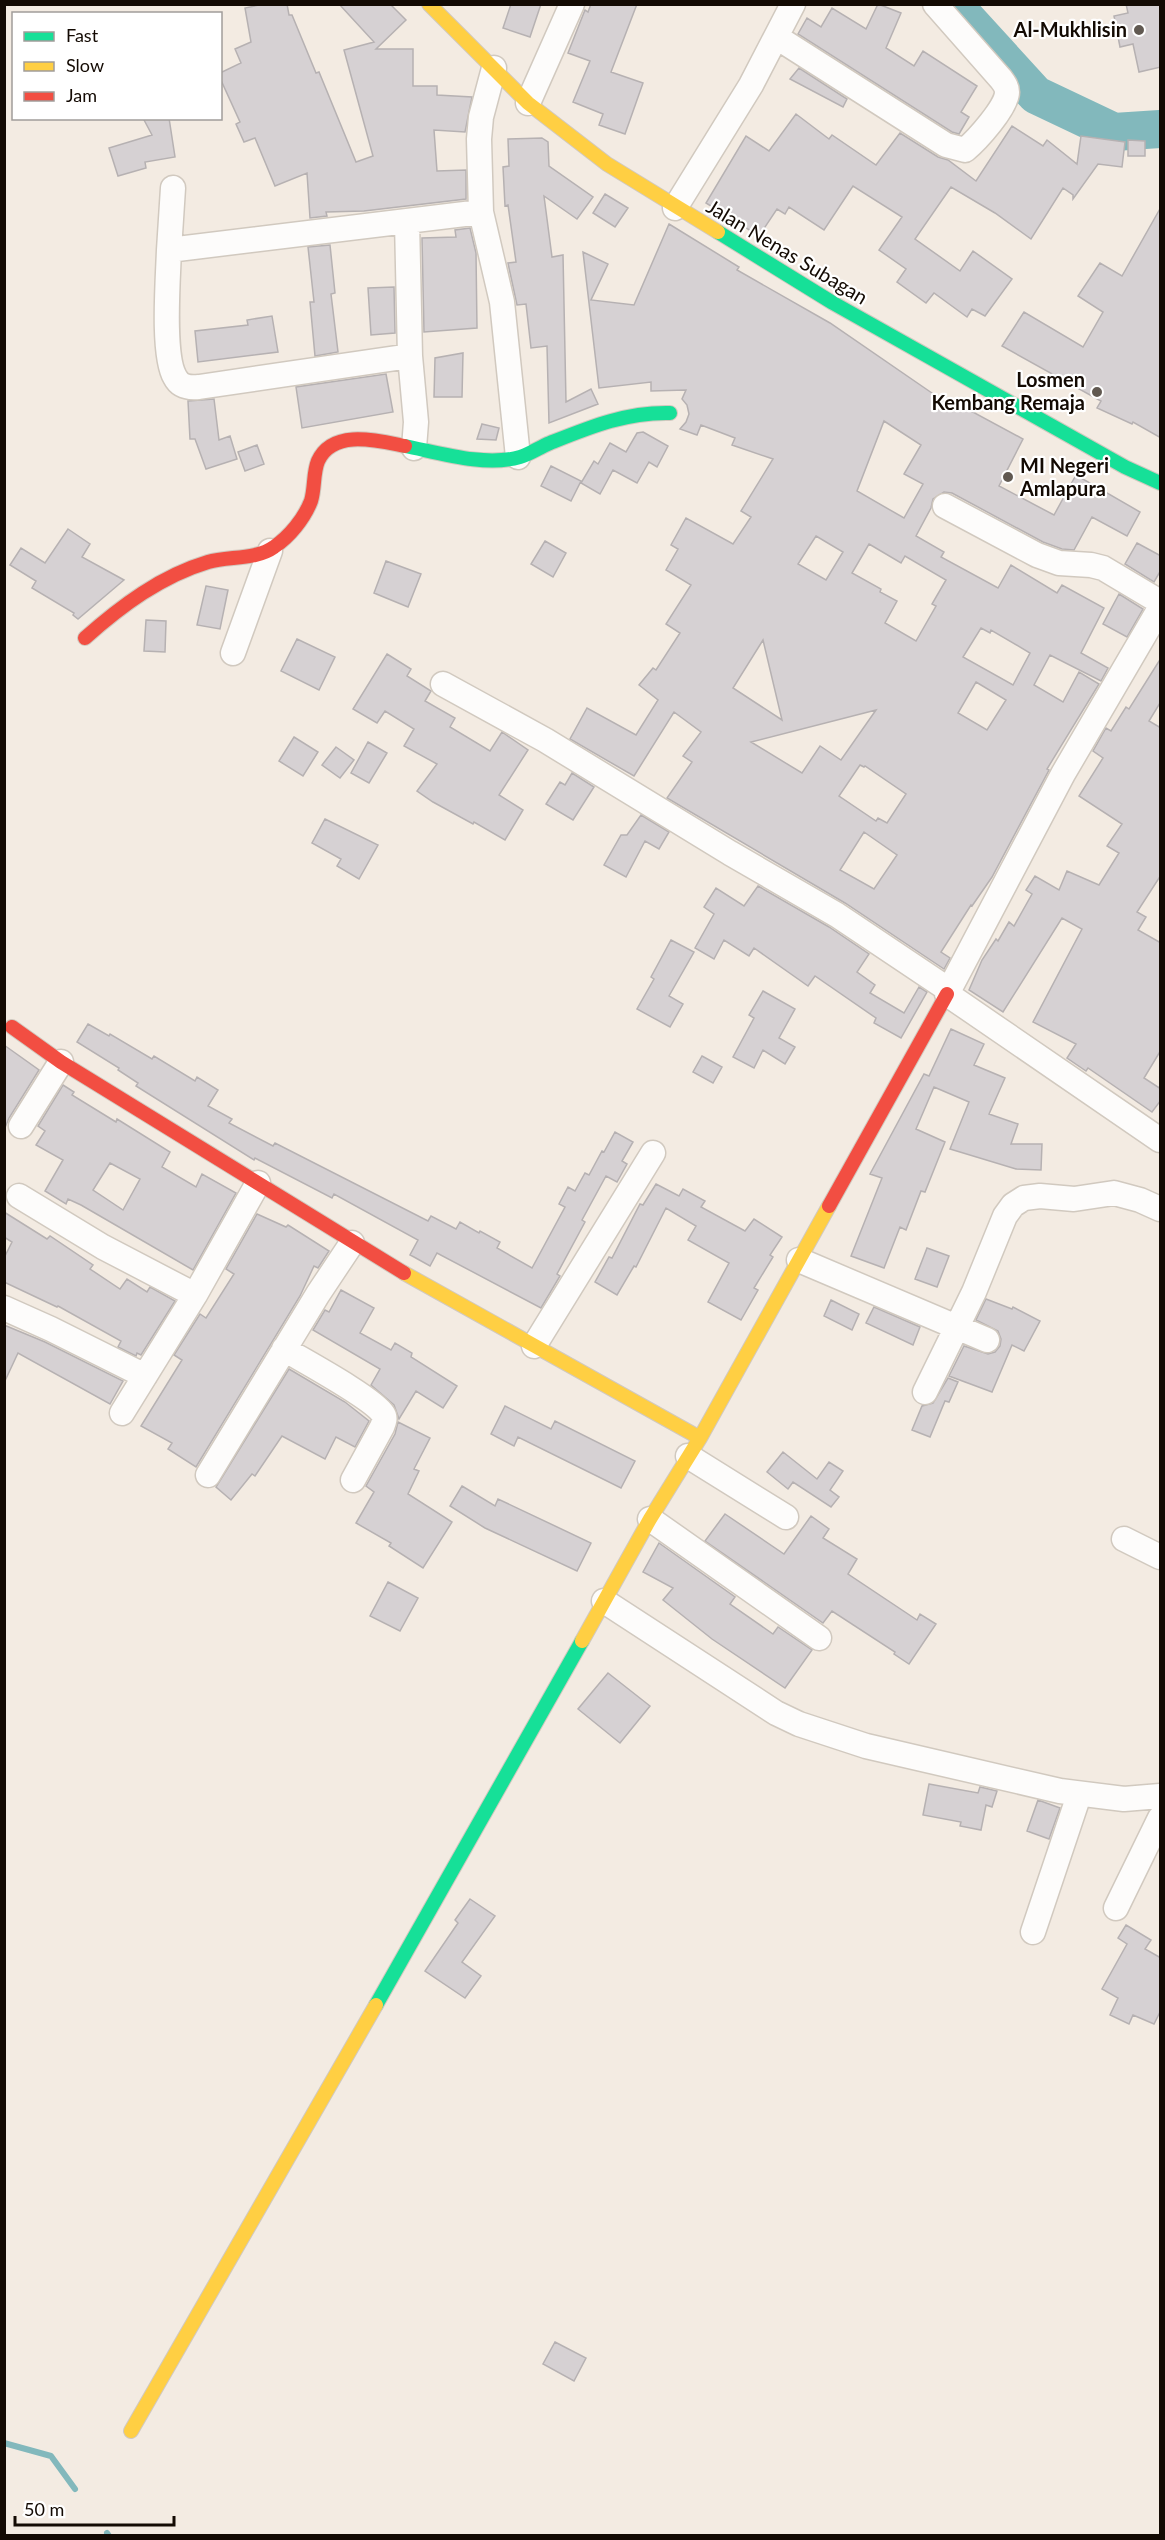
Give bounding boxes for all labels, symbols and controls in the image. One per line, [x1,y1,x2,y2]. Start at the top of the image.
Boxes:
legend [12,12,222,120]
place label: Al-Mukhlisin [1013,17,1127,41]
marker: Al-Mukhlisin [1132,23,1146,37]
text: Fast [66,24,99,46]
text: Slow [66,54,104,76]
text: Jam [66,84,97,106]
street label: Jalan Nenas Subagan [703,194,872,309]
place label: Losmen Kembang Remaja [931,367,1085,414]
marker: Losmen Kembang Remaja [1090,385,1104,399]
place label: MI Negeri Amlapura [1019,453,1109,500]
marker: MI Negeri Amlapura [1001,470,1015,484]
scale bar [15,2489,174,2527]
text: 50 m [24,2498,64,2520]

